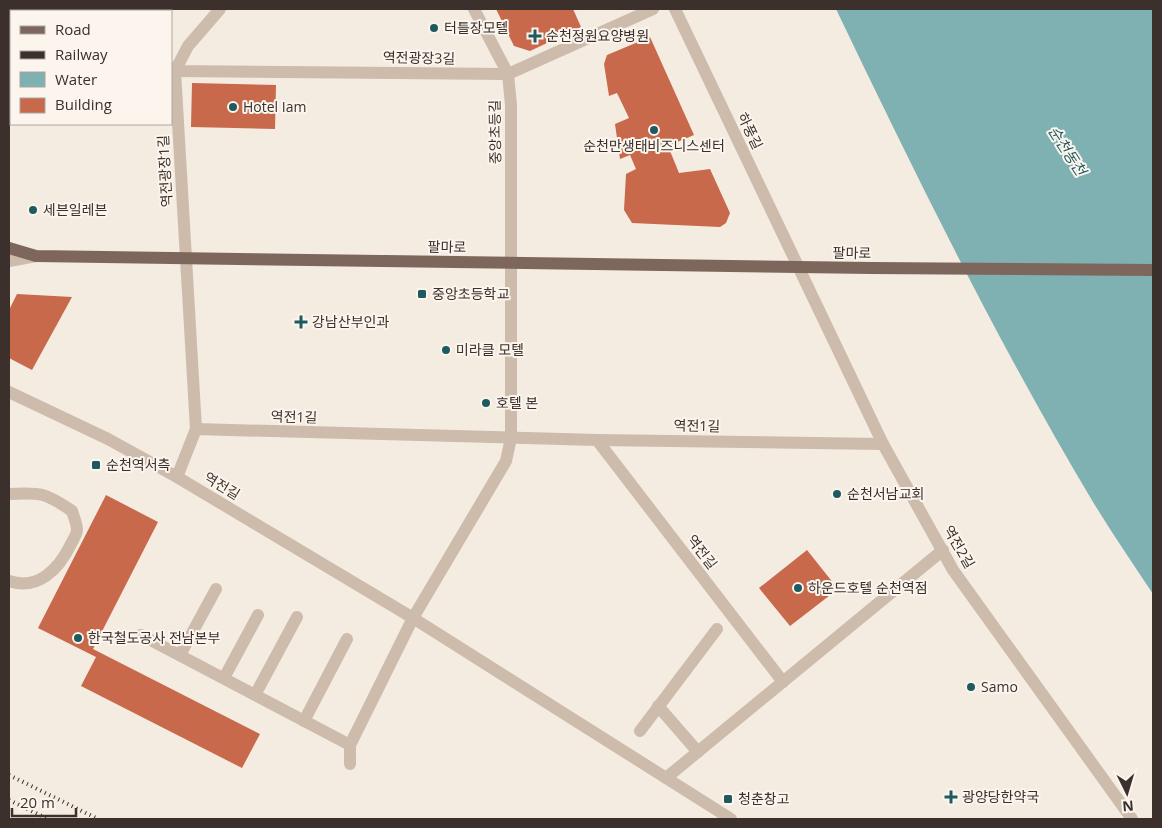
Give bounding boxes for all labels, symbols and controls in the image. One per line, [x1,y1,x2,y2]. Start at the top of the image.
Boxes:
legend [10,10,172,125]
place label: 터틀장모텔 [444,18,508,37]
text: Road [55,19,91,39]
marker: 터틀장모텔 [428,22,440,34]
place label: 순천정원요양병원 [546,26,649,45]
marker: 순천정원요양병원 [528,29,542,43]
text: Railway [55,44,108,64]
street label: 역전광장3길 [383,47,455,68]
text: Water [55,69,97,89]
text: Building [55,94,112,114]
place label: Hotel Iam [243,97,306,116]
street label: 중앙초등길 [484,100,505,164]
marker: Hotel Iam [227,101,239,113]
street label: 하풍길 [733,109,767,152]
water label: 순천동천 [1044,122,1092,181]
marker: 순천만생태비즈니스센터 [648,124,660,136]
street label: 역전광장1길 [153,134,176,208]
place label: 순천만생태비즈니스센터 [583,136,725,155]
place label: 세븐일레븐 [43,200,108,219]
marker: 세븐일레븐 [27,204,39,216]
street label: 팔마로 [428,237,467,256]
street label: 팔마로 [833,243,872,262]
place label: 중앙초등학교 [432,284,509,303]
marker: 중앙초등학교 [416,288,428,300]
place label: 강남산부인과 [312,312,389,331]
marker: 강남산부인과 [294,315,308,329]
place label: 미라클 모텔 [456,340,524,359]
marker: 미라클 모텔 [440,344,452,356]
place label: 호텔 본 [496,393,538,412]
marker: 호텔 본 [480,397,492,409]
street label: 역전1길 [270,406,318,427]
street label: 역전1길 [674,416,720,435]
place label: 순천역서측 [106,455,171,474]
marker: 순천역서측 [90,459,102,471]
street label: 역전길 [201,467,244,504]
place label: 순천서남교회 [847,484,924,503]
marker: 순천서남교회 [831,488,843,500]
street label: 역전2길 [940,522,979,572]
street label: 역전길 [683,531,722,573]
place label: 하운드호텔 순천역점 [808,578,928,597]
marker: 하운드호텔 순천역점 [792,582,804,594]
place label: 한국철도공사 전남본부 [88,628,221,647]
marker: 한국철도공사 전남본부 [72,632,84,644]
place label: Samo [981,677,1018,696]
marker: Samo [965,681,977,693]
north arrow [1102,768,1152,818]
scale bar [12,786,76,818]
place label: 광양당한약국 [962,787,1039,806]
place label: 청춘창고 [738,789,790,808]
marker: 광양당한약국 [944,790,958,804]
text: 20 m [20,792,55,812]
marker: 청춘창고 [722,793,734,805]
text: N [1122,796,1135,816]

